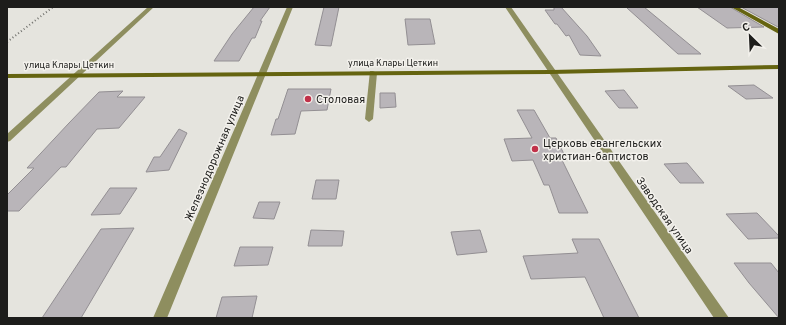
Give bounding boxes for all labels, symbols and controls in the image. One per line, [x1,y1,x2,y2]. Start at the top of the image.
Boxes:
north arrow [730,16,770,56]
text: С [740,20,752,36]
street label: улица Клары Цеткин [348,58,438,69]
street label: улица Клары Цеткин [24,60,114,71]
street label: Железнодорожная улица [182,93,248,224]
place label: Столовая [316,93,365,107]
marker: Столовая [303,94,313,104]
place label: Церковь евангельских христиан-баптистов [543,137,662,164]
marker: Церковь евангельских христиан-баптистов [530,144,540,154]
street label: Заводская улица [632,174,696,257]

